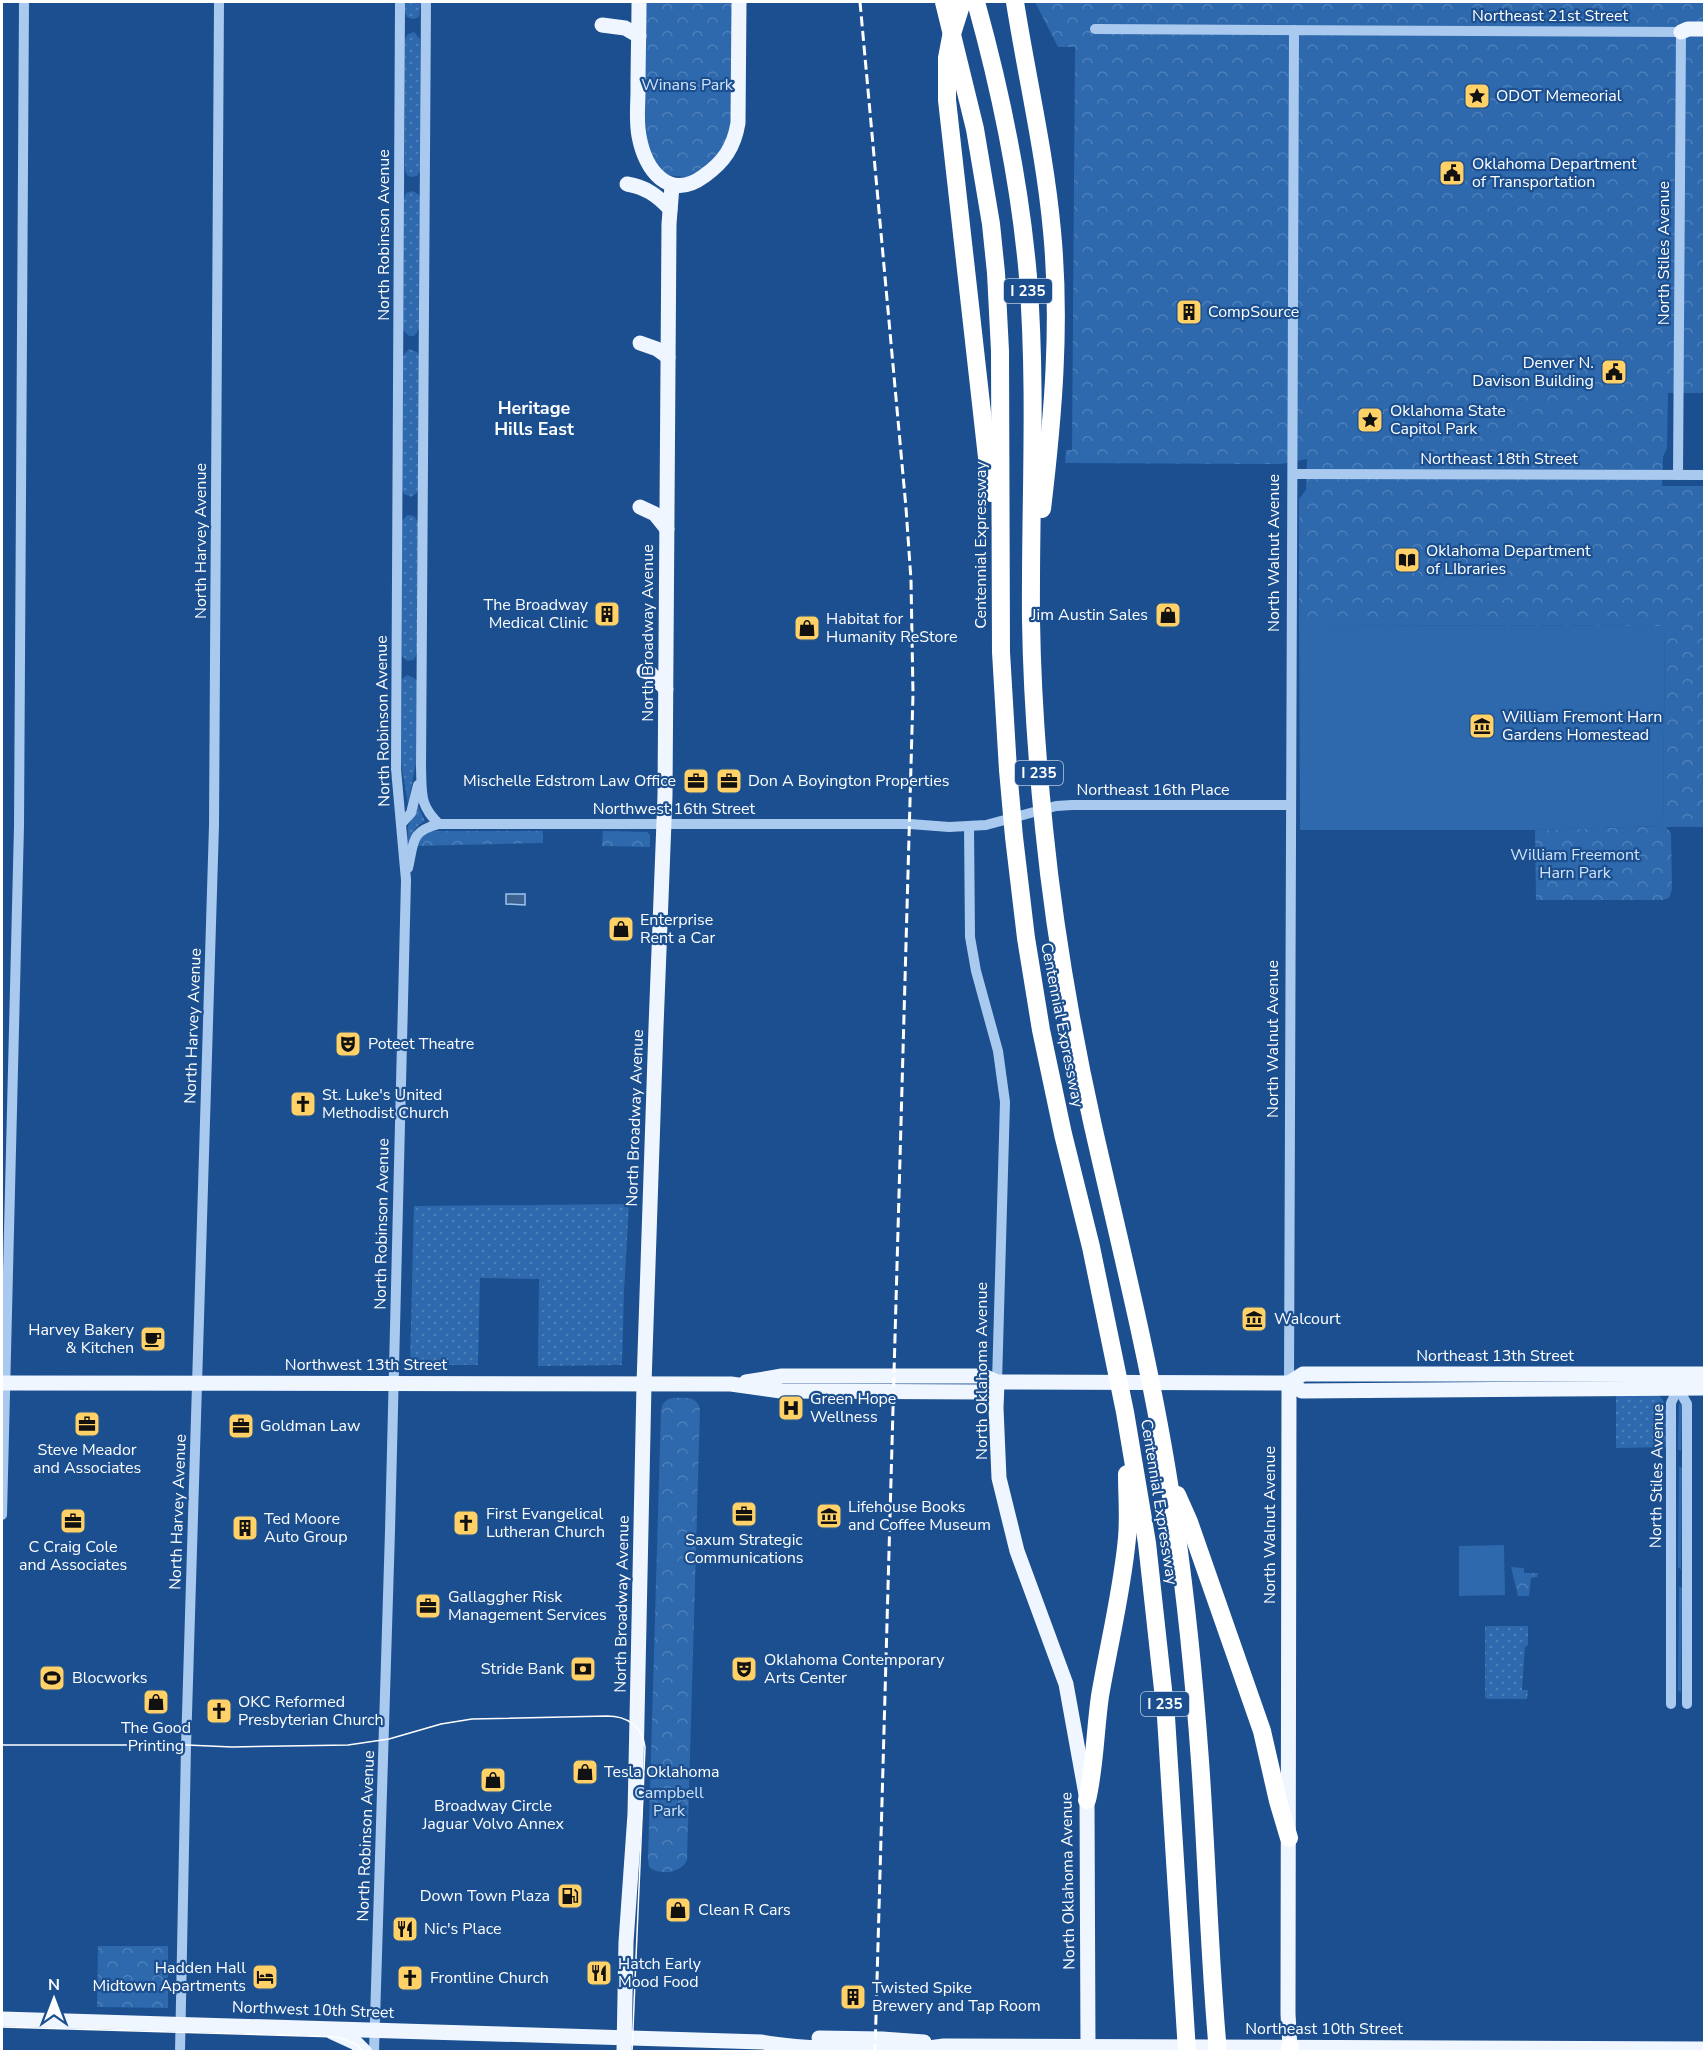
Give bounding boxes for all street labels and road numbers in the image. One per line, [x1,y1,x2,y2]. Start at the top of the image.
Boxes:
street label: Northeast 21st Street [1472,5,1628,27]
street label: North Robinson Avenue [373,149,395,321]
street label: North Stiles Avenue [1653,181,1675,325]
road number: I 235 [1004,279,1052,303]
street label: Northeast 18th Street [1420,448,1578,470]
street label: Centennial Expressway [970,461,992,629]
street label: North Harvey Avenue [190,463,212,619]
street label: North Walnut Avenue [1263,474,1285,632]
street label: North Broadway Avenue [637,544,659,722]
street label: North Robinson Avenue [371,635,395,807]
road number: I 235 [1015,761,1063,785]
street label: Northeast 16th Place [1077,779,1230,801]
street label: Northwest 16th Street [593,798,756,820]
street label: Centennial Expressway [1035,941,1089,1110]
street label: North Harvey Avenue [179,948,207,1104]
street label: North Walnut Avenue [1262,960,1284,1118]
street label: North Broadway Avenue [621,1029,649,1207]
street label: North Robinson Avenue [370,1138,394,1310]
street label: North Oklahoma Avenue [971,1282,993,1460]
street label: Northeast 13th Street [1416,1345,1574,1367]
street label: Northwest 13th Street [285,1354,448,1376]
street label: North Stiles Avenue [1645,1404,1669,1548]
street label: Centennial Expressway [1135,1418,1183,1587]
street label: North Harvey Avenue [164,1434,192,1590]
street label: North Walnut Avenue [1259,1446,1281,1604]
street label: North Broadway Avenue [609,1515,635,1693]
road number: I 235 [1141,1692,1189,1716]
street label: North Robinson Avenue [352,1750,380,1922]
street label: North Oklahoma Avenue [1055,1792,1081,1970]
street label: Northwest 10th Street [232,1996,395,2024]
street label: Northeast 10th Street [1245,2018,1403,2040]

